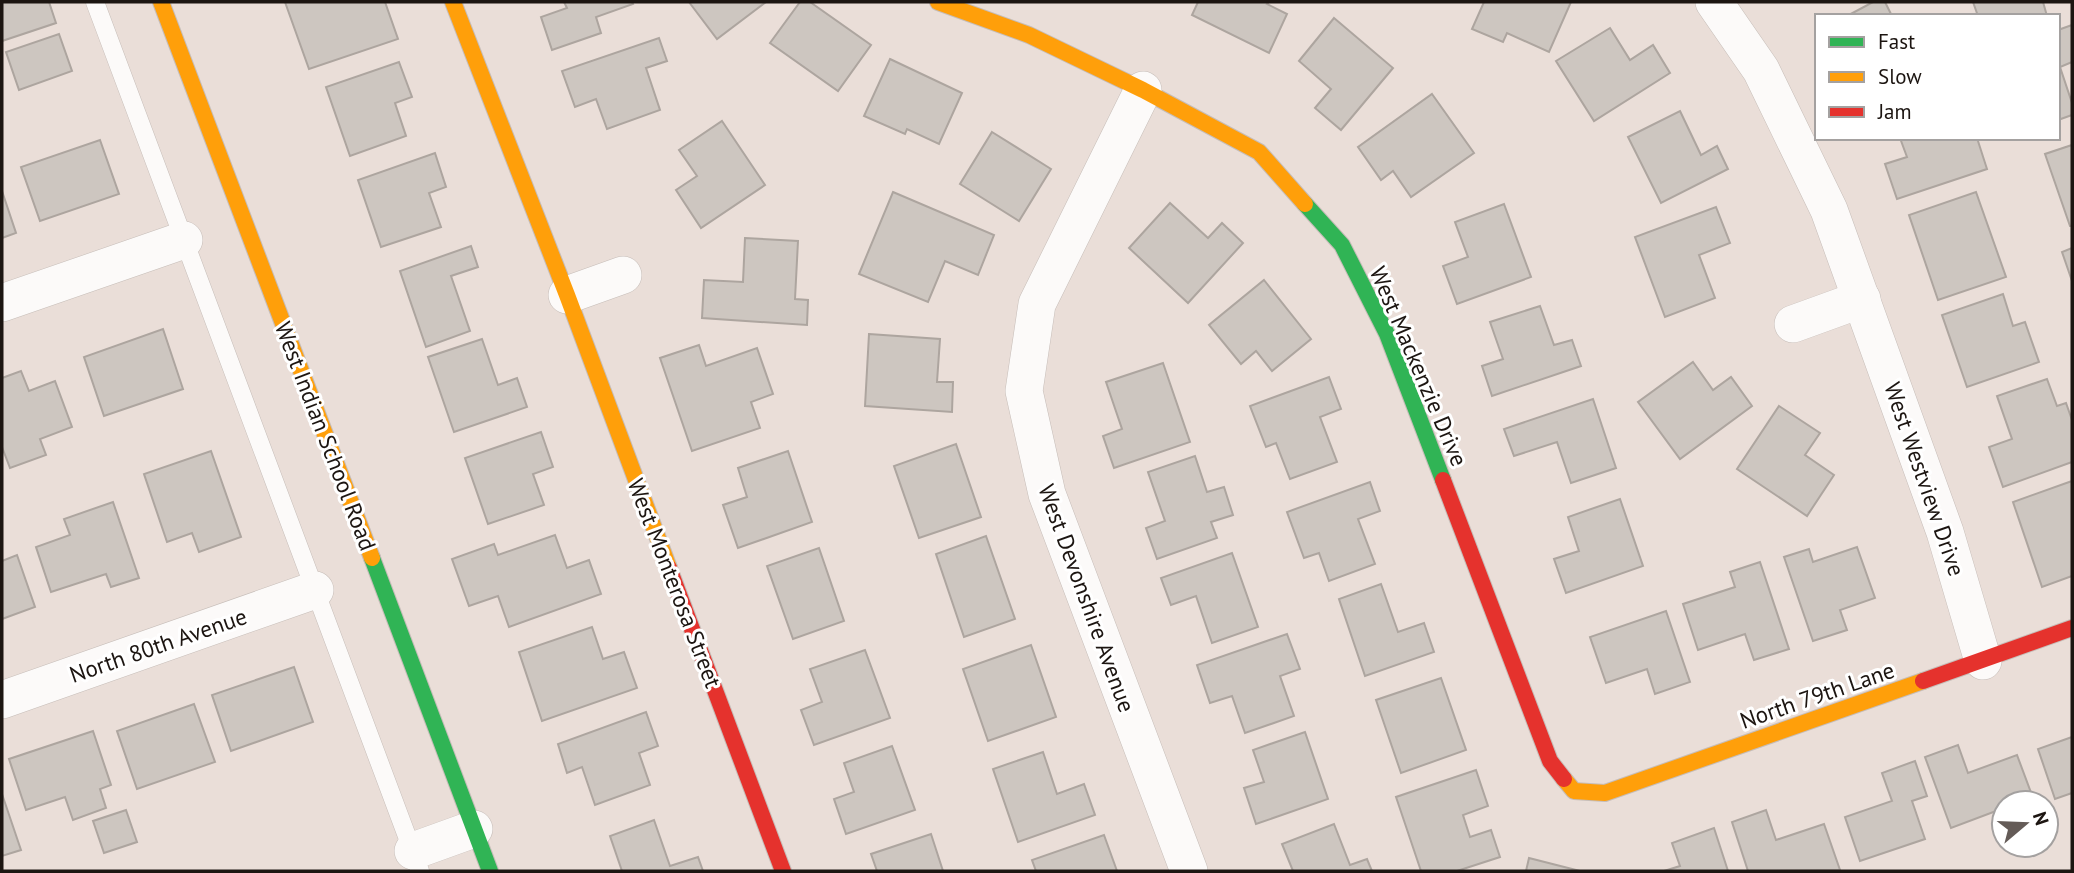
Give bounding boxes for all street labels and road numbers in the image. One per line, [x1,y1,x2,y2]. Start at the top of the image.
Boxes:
street label: West Mackenzie Drive [1364,262,1474,470]
street label: West Indian School Road [269,318,383,554]
street label: West Westview Drive [1878,378,1972,580]
street label: West Monterosa Street [622,474,728,692]
street label: West Devonshire Avenue [1032,480,1142,716]
street label: North 80th Avenue [66,601,250,689]
street label: North 79th Lane [1736,655,1898,735]

